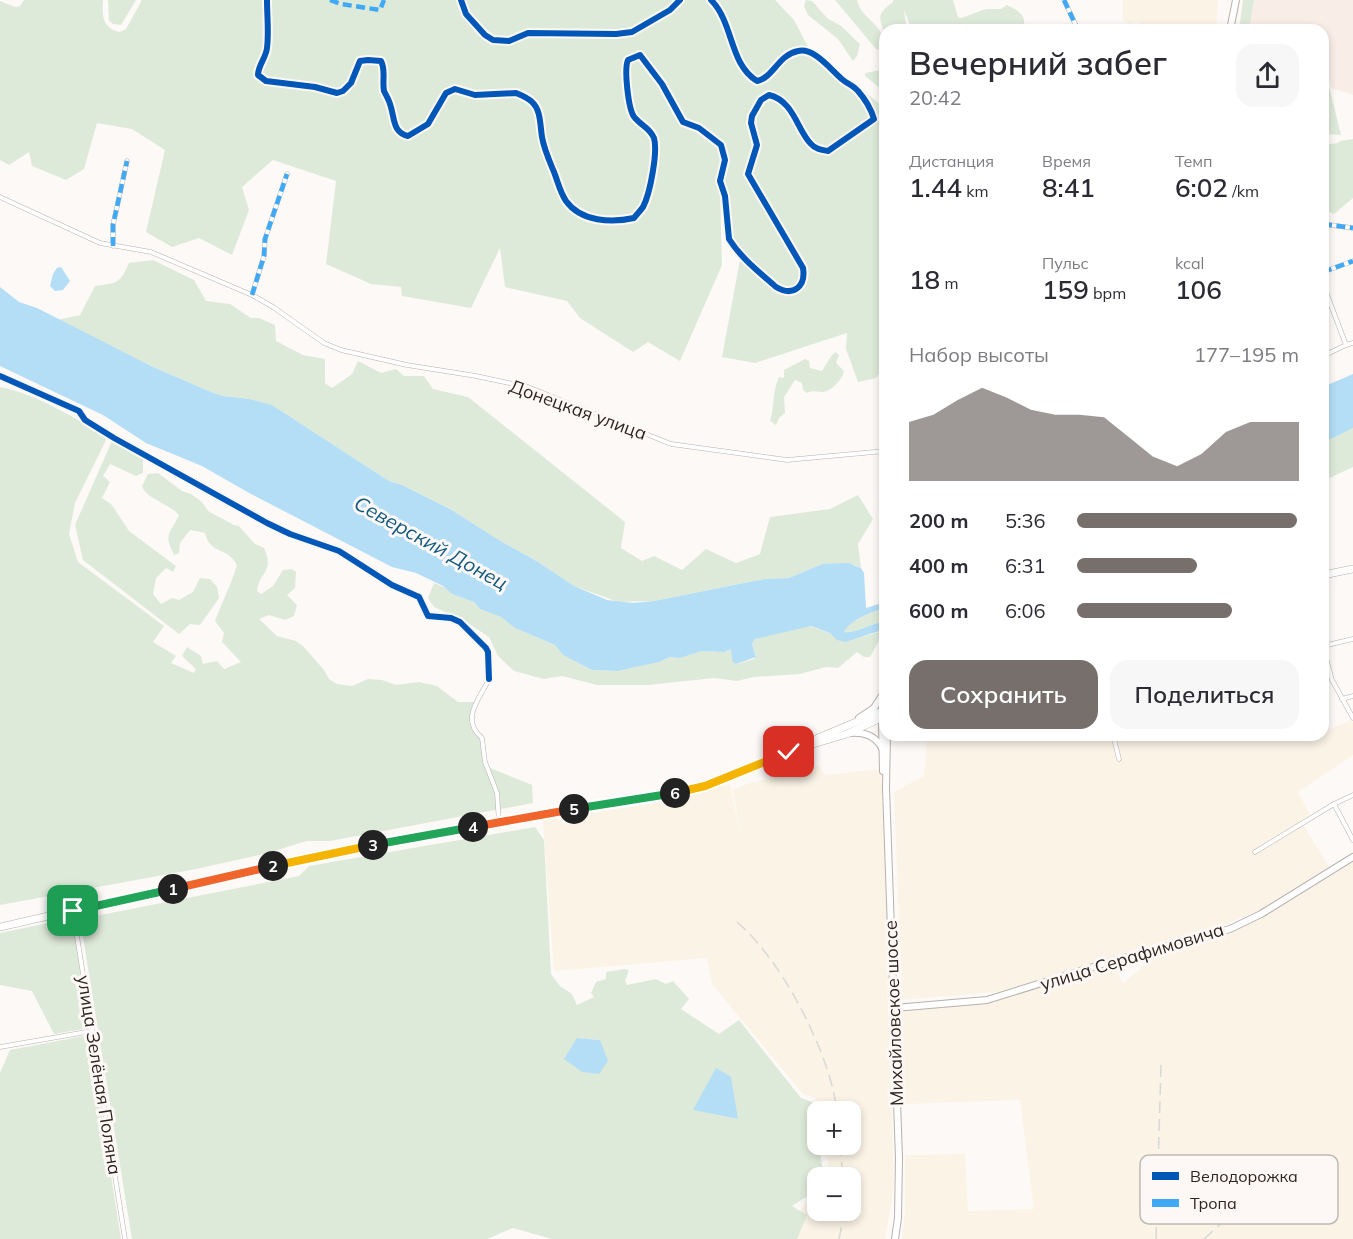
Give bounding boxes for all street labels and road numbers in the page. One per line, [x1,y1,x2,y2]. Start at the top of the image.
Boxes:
street label: Донецкая улица [506,374,650,445]
street label: улица Серафимовича [1037,918,1227,995]
street label: Михайловское шоссе [879,920,908,1106]
street label: улица Зелёная Поляна [72,973,127,1176]

